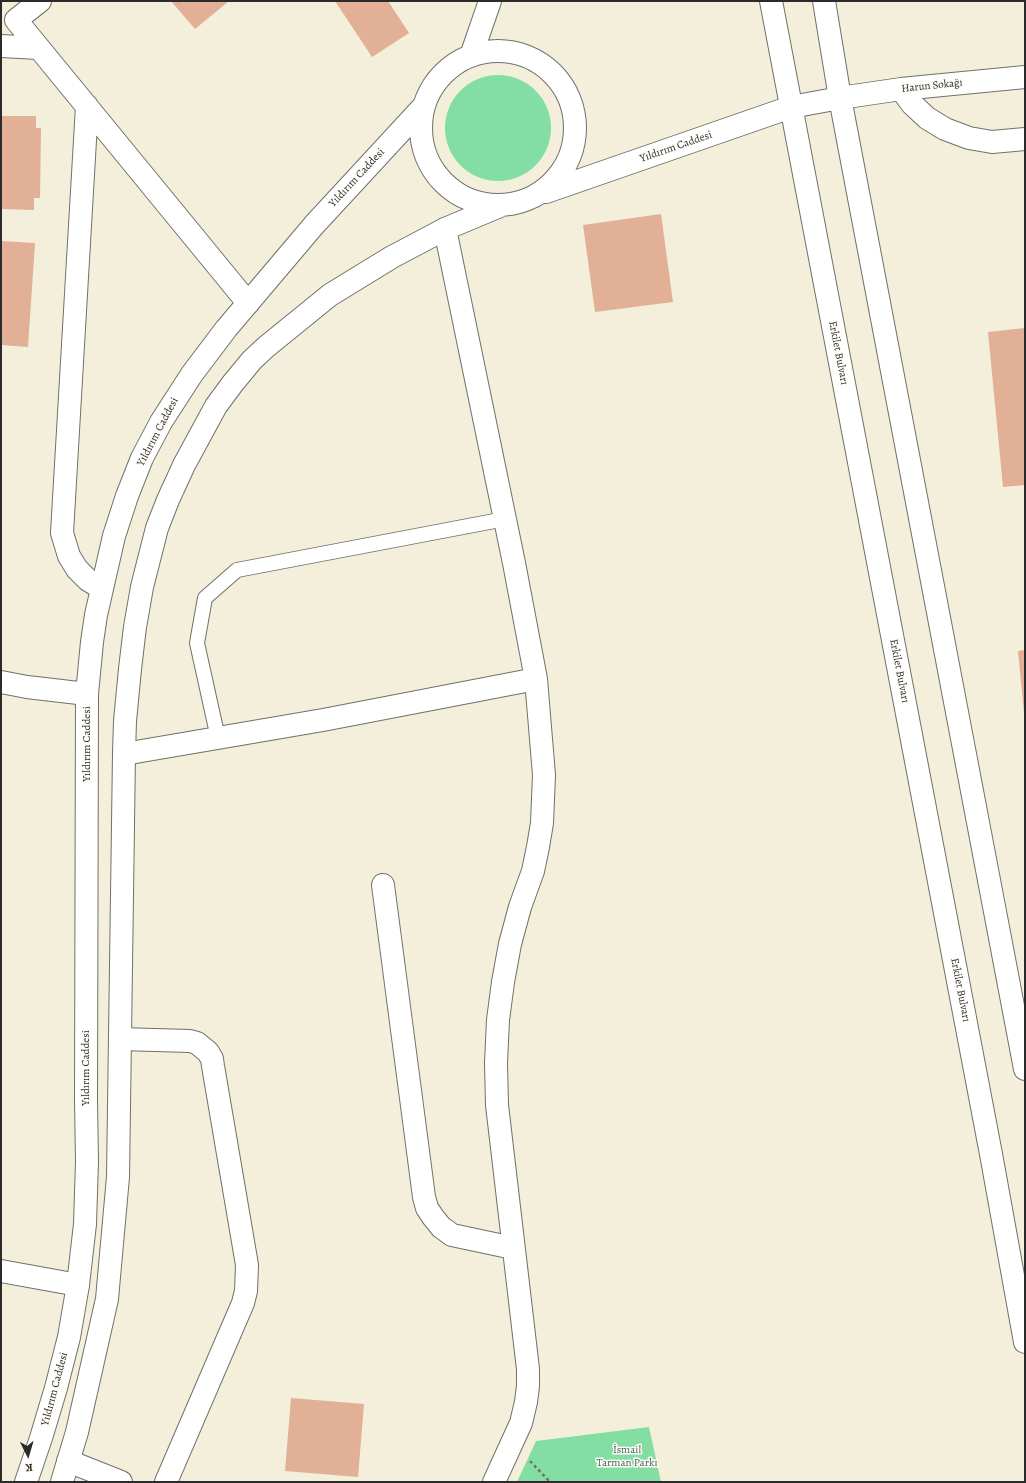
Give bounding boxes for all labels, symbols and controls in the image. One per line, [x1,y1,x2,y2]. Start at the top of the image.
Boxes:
street label: Harun Sokağı [901,76,963,96]
street label: Yıldırım Caddesi [638,128,714,166]
street label: Yıldırım Caddesi [326,146,388,210]
street label: Erkilet Bulvarı [825,320,851,386]
street label: Yıldırım Caddesi [134,396,182,468]
street label: Erkilet Bulvarı [886,638,912,704]
street label: Yıldırım Caddesi [80,706,94,782]
street label: Erkilet Bulvarı [947,957,973,1023]
street label: Yıldırım Caddesi [79,1030,93,1106]
street label: Yıldırım Caddesi [39,1351,71,1427]
north arrow [8,1435,48,1475]
park label: İsmail Tarman Parkı [596,1443,658,1469]
text: K [25,1460,33,1475]

